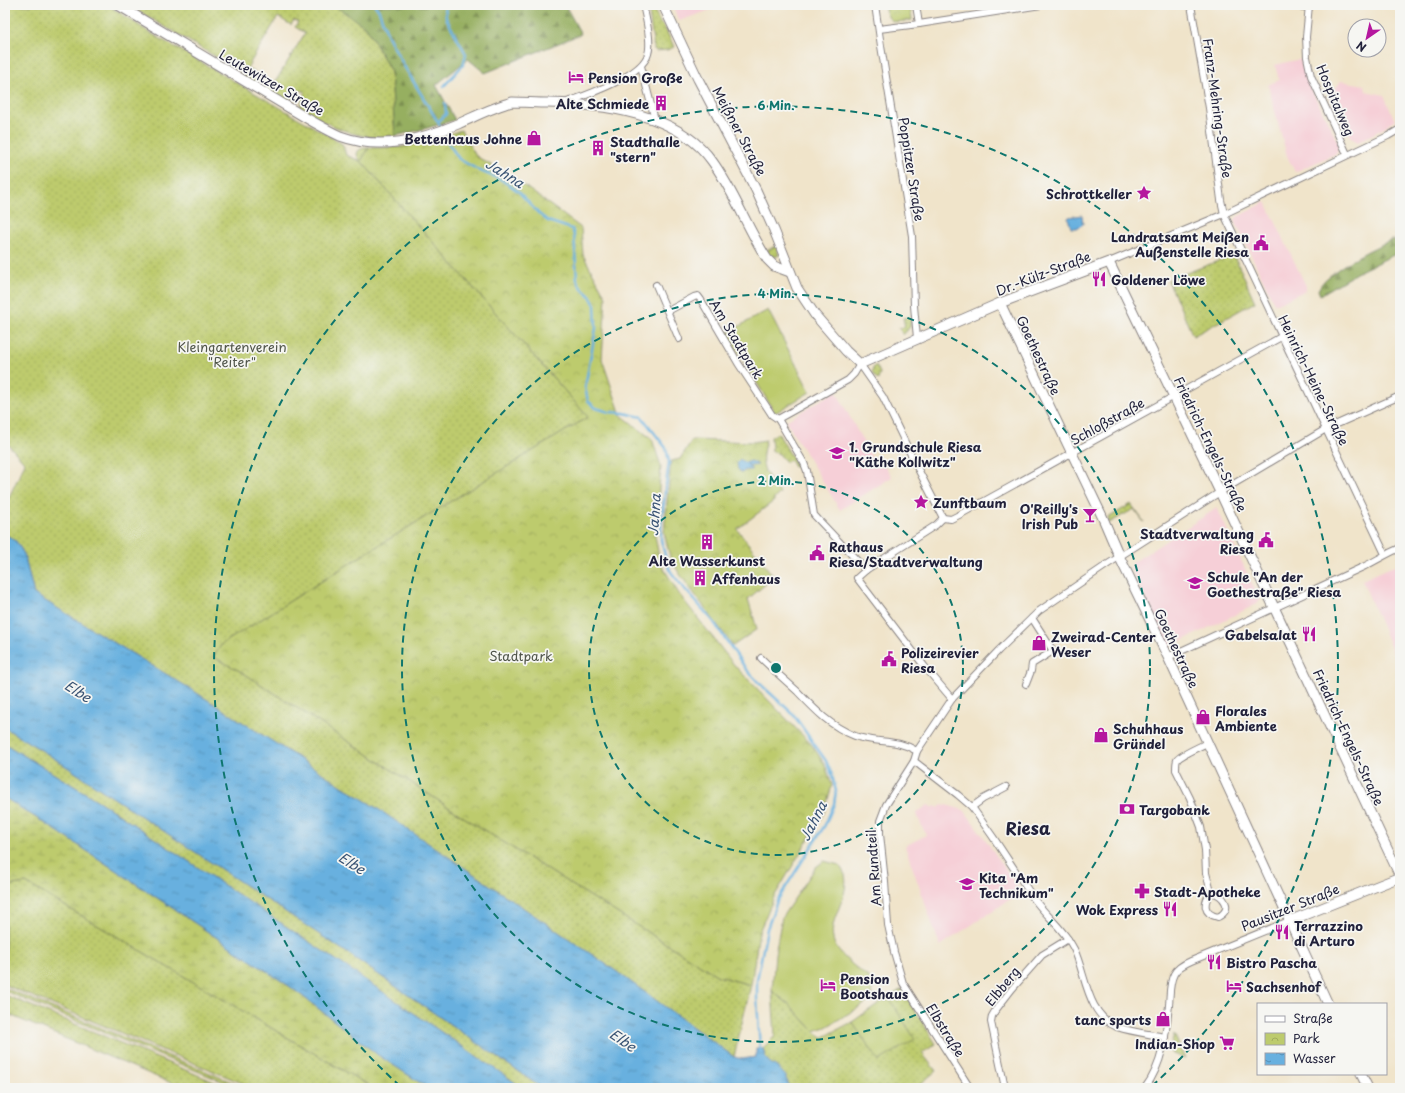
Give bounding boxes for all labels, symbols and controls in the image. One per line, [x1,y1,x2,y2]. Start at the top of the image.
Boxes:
north arrow [1347,18,1387,58]
street label: Franz-Mehring-Straße [1199,37,1237,179]
text: N [1353,37,1369,56]
street label: Leutewitzer Straße [216,44,328,120]
street label: Hospitalweg [1312,61,1360,139]
hotel icon: Pension Große [567,68,585,86]
place label: Pension Große [588,68,683,87]
street label: Meißner Straße [708,83,772,179]
place label: Alte Schmiede [556,94,649,113]
building icon: Alte Schmiede [652,94,670,112]
text: 6 Min. [757,96,795,114]
street label: Poppitzer Straße [894,116,930,222]
place label: Bettenhaus Johne [404,129,523,148]
shop icon: Bettenhaus Johne [525,129,543,147]
place label: Stadthalle "stern" [610,132,680,166]
building icon: Stadthalle "stern" [589,139,607,157]
water label: Jahna [482,153,529,194]
place label: Schrottkeller [1046,184,1132,203]
place icon: Schrottkeller [1135,184,1153,202]
place label: Landratsamt Meißen Außenstelle Riesa [1111,227,1249,261]
public building icon: Landratsamt Meißen Außenstelle Riesa [1252,234,1270,252]
street label: Dr.-Külz-Straße [993,246,1093,300]
restaurant icon: Goldener Löwe [1090,270,1108,288]
place label: Goldener Löwe [1111,270,1205,289]
text: 4 Min. [757,284,795,302]
street label: Am Stadtpark [706,296,768,383]
street label: Goethestraße [1012,312,1066,398]
street label: Heinrich-Heine-Straße [1274,312,1354,449]
park label: Kleingartenverein "Reiter" [177,337,287,371]
street label: Friedrich-Engels-Straße [1170,373,1252,515]
street label: Schloßstraße [1066,393,1148,449]
place label: 1. Grundschule Riesa "Käthe Kollwitz" [849,437,982,471]
school or university icon: 1. Grundschule Riesa "Käthe Kollwitz" [828,444,846,462]
text: 2 Min. [758,471,794,489]
water label: Jahna [642,492,666,537]
place icon: Zunftbaum [912,493,930,511]
place label: Zunftbaum [933,493,1007,512]
place label: O'Reilly's Irish Pub [1020,499,1078,533]
bar icon: O'Reilly's Irish Pub [1081,506,1099,524]
place label: Stadtverwaltung Riesa [1140,524,1254,558]
public building icon: Stadtverwaltung Riesa [1257,531,1275,549]
building icon: Alte Wasserkunst [698,533,716,551]
place label: Rathaus Riesa/Stadtverwaltung [829,537,983,571]
public building icon: Rathaus Riesa/Stadtverwaltung [808,544,826,562]
place label: Alte Wasserkunst [649,551,765,570]
place label: Schule "An der Goethestraße" Riesa [1207,567,1342,601]
building icon: Affenhaus [691,569,709,587]
place label: Affenhaus [712,569,780,588]
school or university icon: Schule "An der Goethestraße" Riesa [1186,574,1204,592]
street label: Goethestraße [1150,605,1204,691]
place label: Gabelsalat [1225,625,1297,644]
restaurant icon: Gabelsalat [1300,625,1318,643]
place label: Zweirad-Center Weser [1051,627,1156,661]
shop icon: Zweirad-Center Weser [1030,634,1048,652]
place label: Polizeirevier Riesa [901,643,979,677]
park label: Stadtpark [489,646,553,665]
public building icon: Polizeirevier Riesa [880,650,898,668]
centre of rings [769,661,783,675]
street label: Friedrich-Engels-Straße [1309,666,1389,808]
water label: Elbe [60,675,97,708]
place label: Florales Ambiente [1214,701,1277,735]
shop icon: Florales Ambiente [1194,708,1212,726]
place label: Schuhhaus Gründel [1113,719,1183,753]
shop icon: Schuhhaus Gründel [1092,726,1110,744]
water label: Jahna [794,796,832,844]
bank icon: Targobank [1118,800,1136,818]
place label: Targobank [1139,800,1210,819]
district label: Riesa [1006,815,1051,841]
street label: Am Rundteil [861,829,885,907]
water label: Elbe [334,847,371,880]
place label: Kita "Am Technikum" [979,868,1054,902]
school or university icon: Kita "Am Technikum" [958,875,976,893]
street label: Pausitzer Straße [1238,879,1342,935]
pharmacy icon: Stadt-Apotheke [1133,882,1151,900]
place label: Stadt-Apotheke [1154,882,1261,901]
place label: Wok Express [1076,900,1158,919]
restaurant icon: Wok Express [1161,900,1179,918]
place label: Terrazzino di Arturo [1294,916,1363,950]
restaurant icon: Terrazzino di Arturo [1273,923,1291,941]
restaurant icon: Bistro Pascha [1205,953,1223,971]
place label: Bistro Pascha [1226,953,1317,972]
street label: Elbberg [980,962,1024,1010]
place label: Pension Bootshaus [840,969,908,1003]
hotel icon: Pension Bootshaus [819,976,837,994]
hotel icon: Sachsenhof [1225,977,1243,995]
place label: Sachsenhof [1246,977,1322,996]
street label: Elbstraße [922,999,970,1061]
legend [1257,1003,1387,1075]
text: Straße [1293,1009,1333,1027]
place label: tanc sports [1075,1010,1151,1029]
shop icon: tanc sports [1154,1010,1172,1028]
water label: Elbe [605,1023,642,1057]
text: Park [1293,1029,1320,1047]
place label: Indian-Shop [1135,1034,1215,1053]
supermarket icon: Indian-Shop [1218,1034,1236,1052]
text: Wasser [1293,1049,1336,1067]

